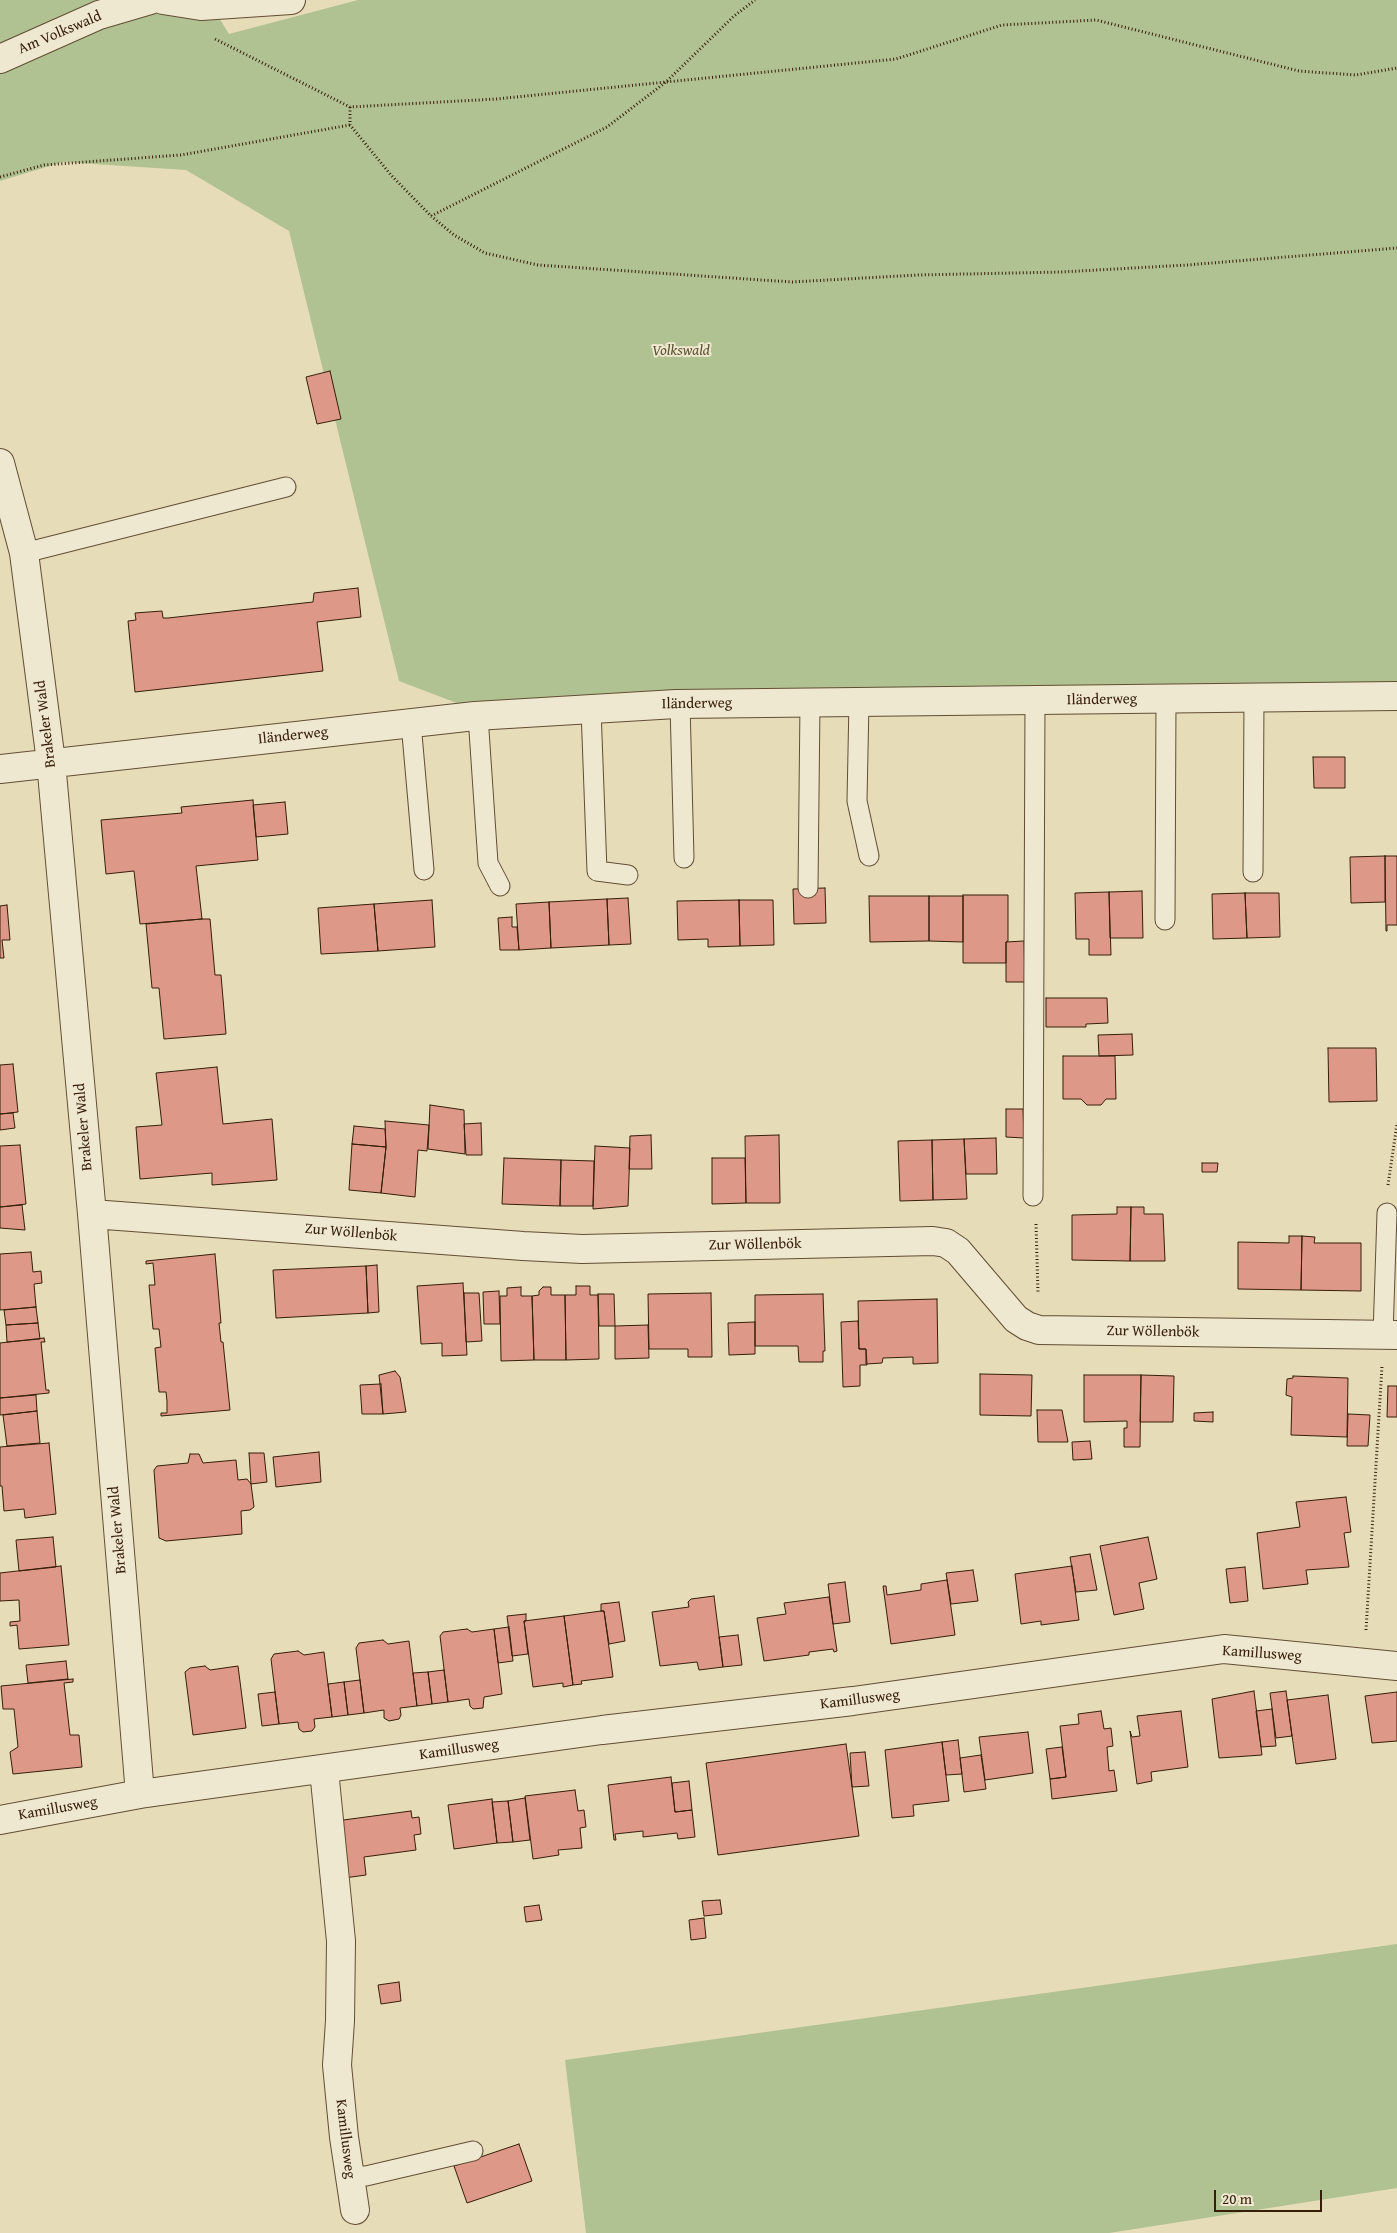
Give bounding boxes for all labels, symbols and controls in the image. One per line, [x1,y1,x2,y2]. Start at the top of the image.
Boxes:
street label: Am Volkswald [16,7,104,59]
park label: Volkswald [652,342,710,360]
street label: Brakeler Wald [32,679,60,769]
street label: Iländerweg [1067,690,1137,710]
street label: Iländerweg [662,694,732,714]
street label: Iländerweg [257,723,329,749]
street label: Brakeler Wald [71,1082,97,1172]
street label: Zur Wöllenbök [304,1220,398,1246]
street label: Zur Wöllenbök [708,1235,802,1255]
street label: Zur Wöllenbök [1106,1322,1200,1342]
street label: Brakeler Wald [105,1485,131,1575]
street label: Kamillusweg [1222,1642,1302,1666]
street label: Kamillusweg [819,1686,901,1714]
street label: Kamillusweg [418,1736,500,1764]
street label: Kamillusweg [17,1793,99,1825]
street label: Kamillusweg [331,2098,359,2180]
scale bar [1217,2180,1324,2212]
text: 20 m [1222,2188,1252,2209]

